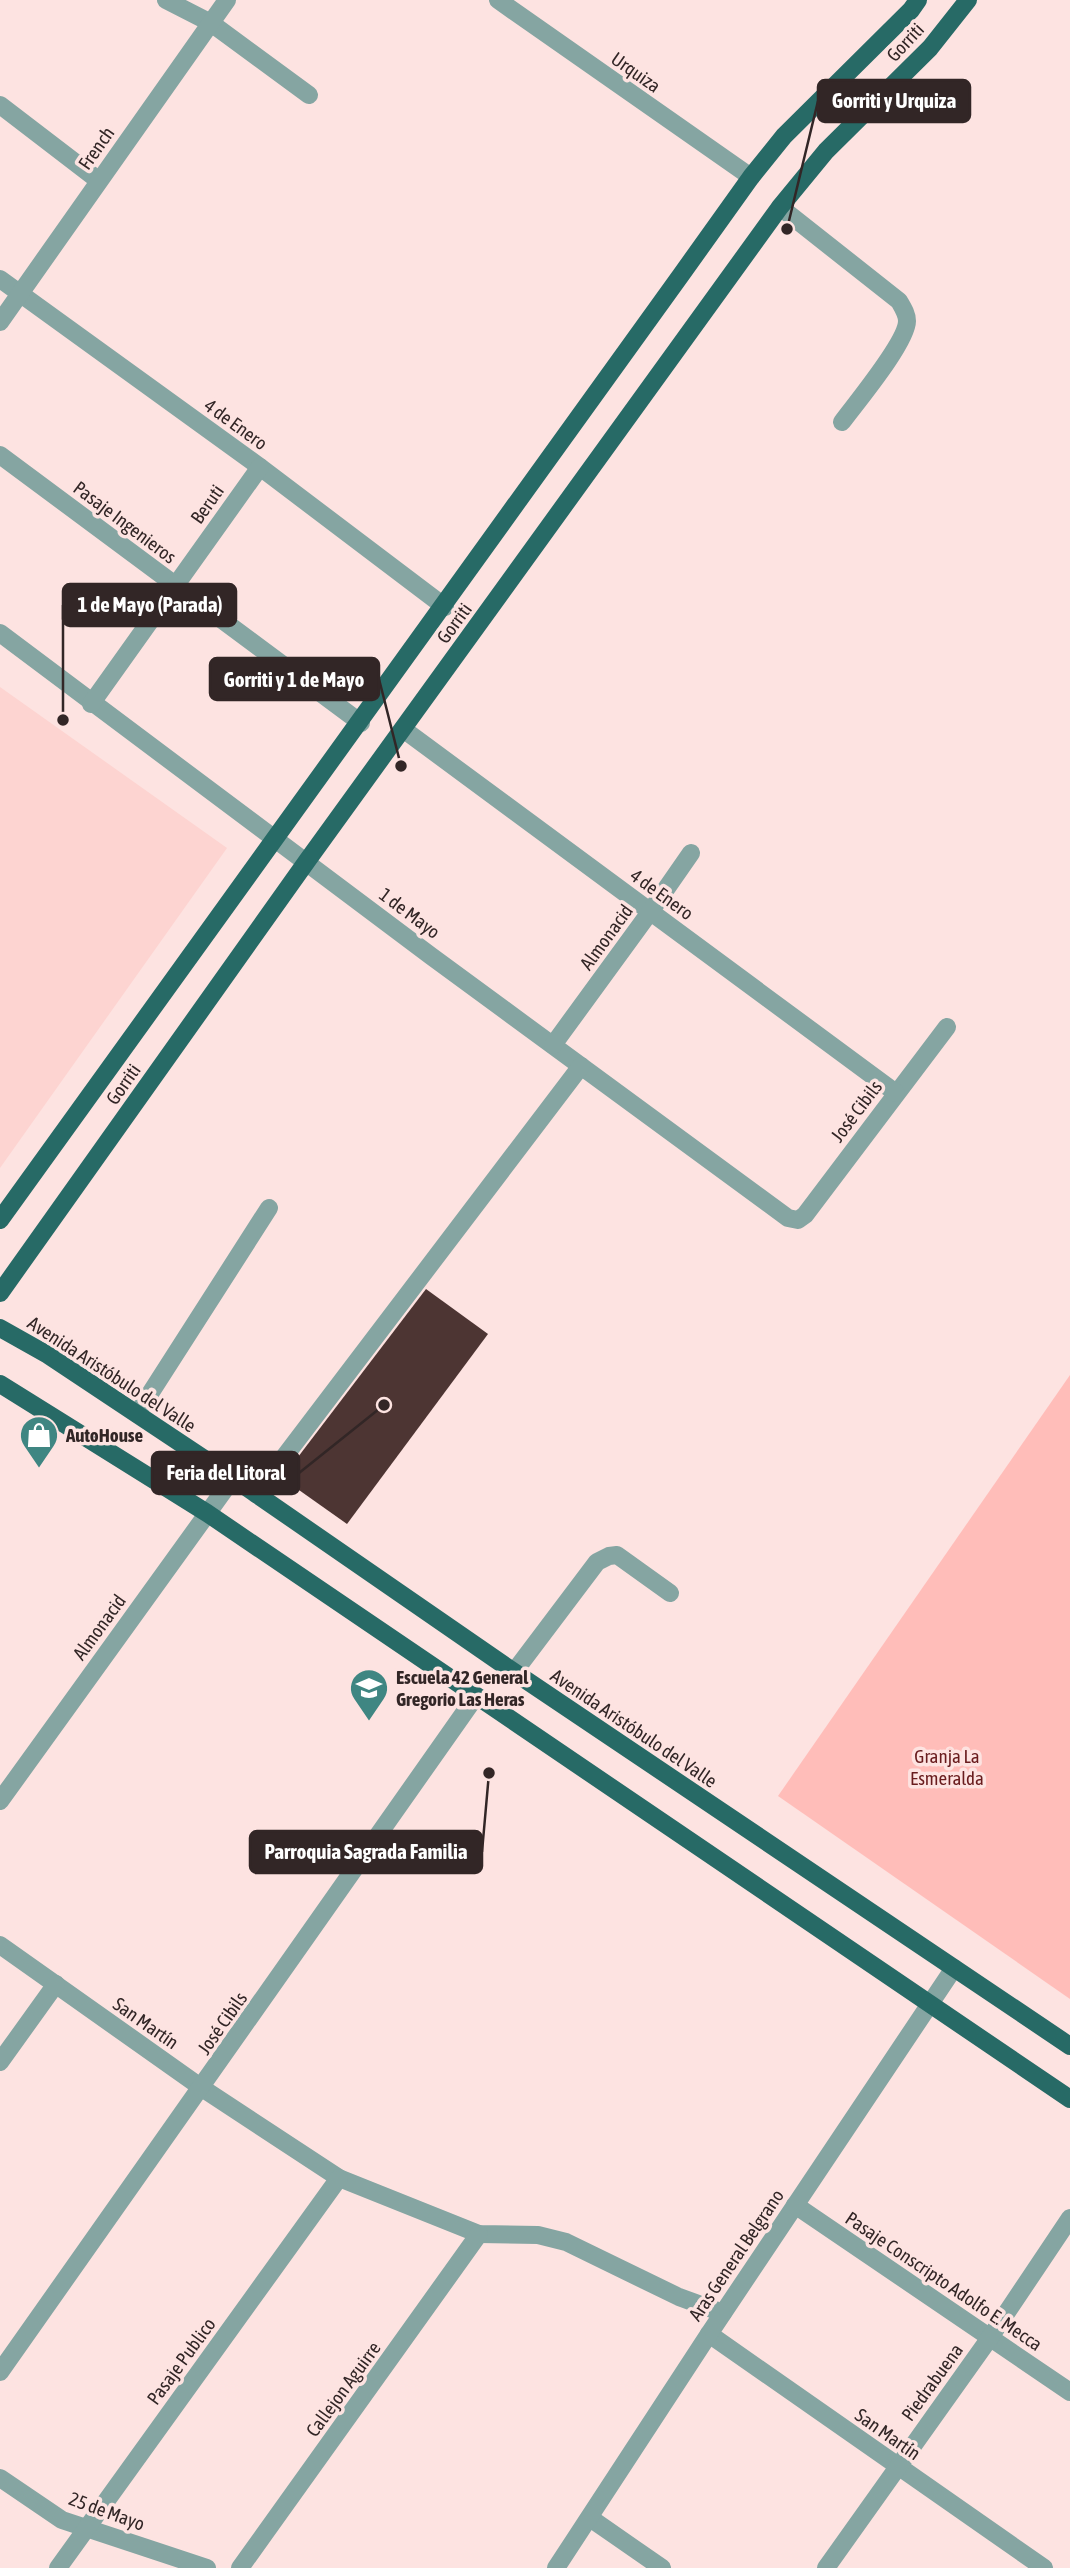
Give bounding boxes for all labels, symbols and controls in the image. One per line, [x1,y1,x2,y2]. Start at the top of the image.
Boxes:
street label: Gorriti [882,18,928,66]
street label: Urquiza [607,47,665,97]
callout: Gorriti y Urquiza [818,80,970,122]
text: Gorriti y Urquiza [832,88,956,112]
street label: French [74,122,118,174]
street label: 4 de Enero [200,394,272,454]
street label: Pasaje Ingenieros [69,476,181,568]
street label: Beruti [186,480,228,528]
callout: 1 de Mayo (Parada) [63,584,236,626]
text: 1 de Mayo (Parada) [77,592,223,616]
street label: Gorriti [432,599,476,647]
callout: Gorriti y 1 de Mayo [210,658,379,700]
text: Gorriti y 1 de Mayo [224,667,365,691]
street label: 4 de Enero [626,864,698,924]
street label: 1 de Mayo [375,883,445,943]
street label: Almonacid [575,900,637,974]
street label: Gorriti [101,1059,145,1109]
street label: José Cibils [826,1076,886,1146]
street label: Avenida Aristóbulo del Valle [24,1311,200,1437]
shop icon: AutoHouse [18,1414,60,1469]
place label: AutoHouse [65,1424,144,1446]
callout: Feria del Litoral [152,1452,299,1494]
text: Feria del Litoral [167,1460,286,1484]
street label: Almonacid [68,1590,130,1664]
street label: Avenida Aristóbulo del Valle [547,1664,721,1792]
place label: Escuela 42 General Gregorio Las Heras [396,1666,529,1710]
school or university icon: Escuela 42 General Gregorio Las Heras [348,1667,390,1722]
park label: Granja La Esmeralda [910,1745,984,1789]
callout: Parroquia Sagrada Familia [250,1831,482,1873]
text: Parroquia Sagrada Familia [264,1839,468,1863]
street label: José Cibils [193,1987,252,2058]
street label: San Martín [109,1993,183,2053]
street label: Aras General Belgrano [684,2185,788,2325]
street label: Pasaje Conscripto Adolfo E. Mecca [841,2207,1047,2355]
street label: Pasaje Publico [142,2313,220,2409]
street label: Callejon Aguirre [301,2337,385,2441]
street label: Piedrabuena [897,2339,967,2425]
street label: San Martín [851,2404,925,2464]
street label: 25 de Mayo [66,2487,148,2535]

